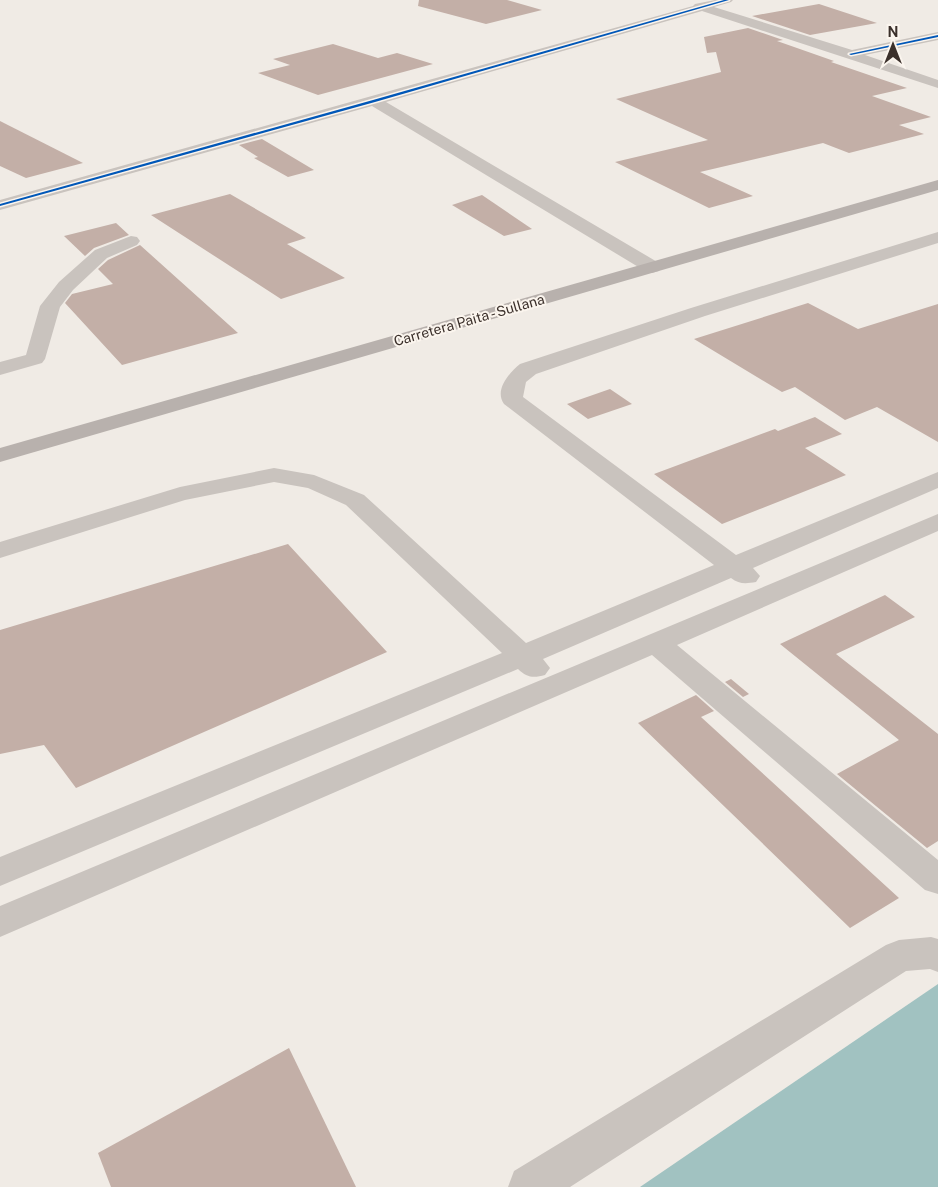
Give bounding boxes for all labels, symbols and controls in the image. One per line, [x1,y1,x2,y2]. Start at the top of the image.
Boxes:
north arrow [868,20,918,70]
text: N [888,24,898,40]
street label: Carretera Paita - Sullana [392,291,546,349]

